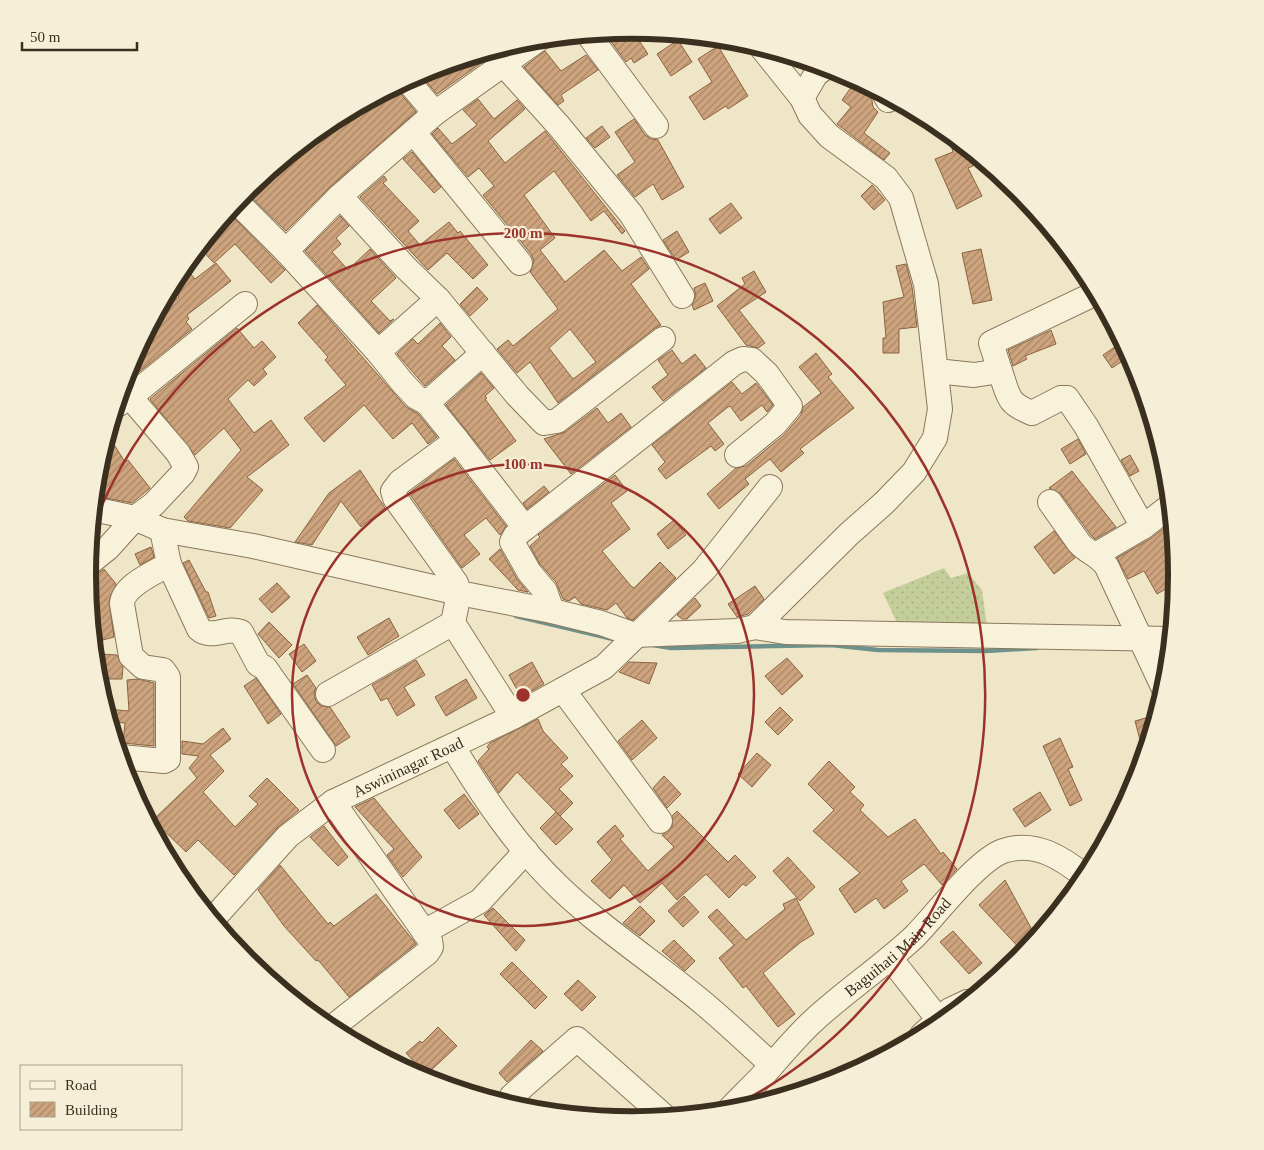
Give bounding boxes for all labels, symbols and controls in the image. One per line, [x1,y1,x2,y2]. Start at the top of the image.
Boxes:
scale bar [22,20,138,52]
text: 50 m [30,29,61,45]
text: 200 m [504,225,543,241]
text: 100 m [504,456,543,472]
centre of rings [514,686,532,704]
street label: Aswininagar Road [350,734,466,800]
street label: Baguihati Main Road [841,894,954,1000]
legend [20,1065,182,1130]
text: Road [65,1077,97,1093]
text: Building [65,1102,118,1118]

